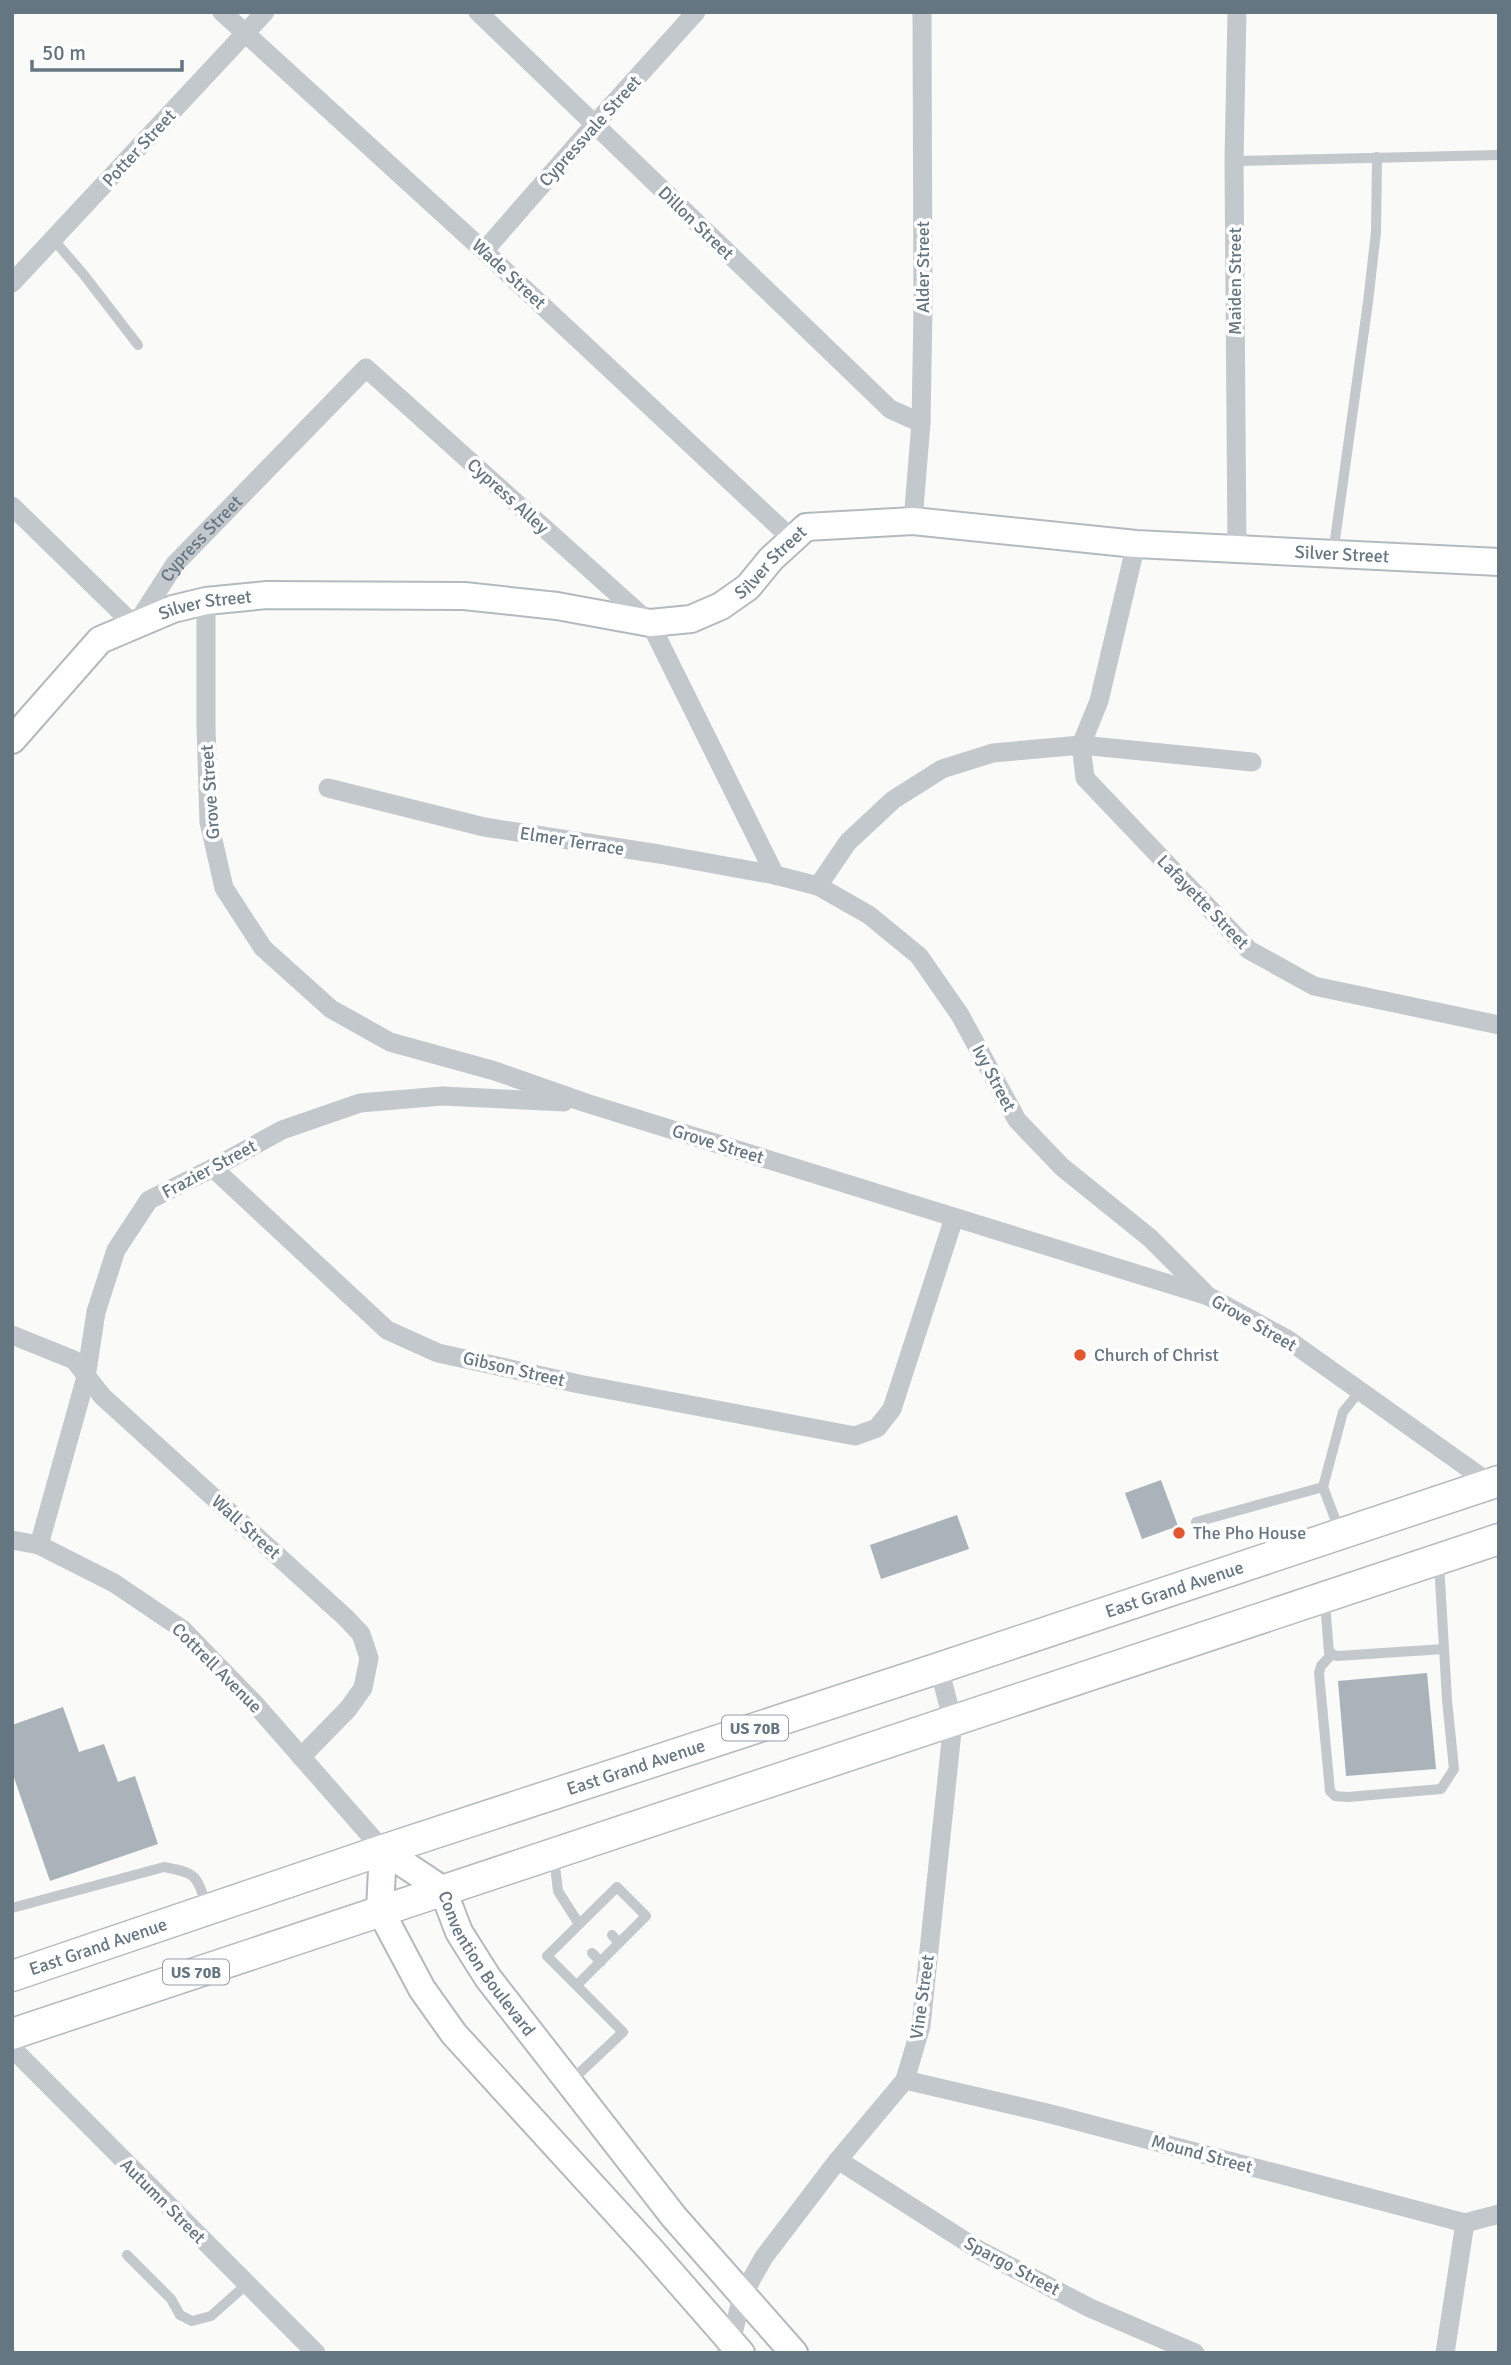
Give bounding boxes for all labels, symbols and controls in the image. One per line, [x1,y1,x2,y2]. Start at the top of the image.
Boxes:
scale bar [32,28,182,72]
text: 50 m [42,40,86,66]
street label: Cypressvale Street [534,71,646,191]
street label: Potter Street [98,105,180,191]
street label: Dillon Street [654,181,738,265]
street label: Alder Street [912,221,934,313]
street label: Maiden Street [1224,227,1246,335]
street label: Wade Street [467,234,551,314]
street label: Cypress Alley [463,454,554,539]
street label: Cypress Street [155,491,247,586]
street label: Silver Street [730,521,811,604]
street label: Silver Street [1294,541,1390,568]
street label: Silver Street [155,586,253,625]
street label: Grove Street [196,744,224,840]
street label: Elmer Terrace [518,822,626,860]
street label: Lafayette Street [1152,850,1254,954]
street label: Ivy Street [967,1041,1021,1115]
street label: Grove Street [669,1120,767,1168]
street label: Frazier Street [158,1135,260,1203]
street label: Grove Street [1207,1290,1301,1356]
place label: Church of Christ [1094,1344,1219,1366]
street label: Gibson Street [461,1347,567,1391]
marker: Church of Christ [1072,1347,1088,1363]
street label: Wall Street [207,1490,285,1564]
place label: The Pho House [1193,1522,1306,1544]
marker: The Pho House [1171,1525,1187,1541]
street label: East Grand Avenue [1102,1556,1246,1623]
street label: Cottrell Avenue [167,1618,267,1718]
road number: US 70B [722,1716,788,1740]
street label: East Grand Avenue [564,1734,708,1800]
street label: Convention Boulevard [433,1888,540,2041]
street label: East Grand Avenue [26,1913,170,1980]
street label: Vine Street [905,1953,939,2041]
road number: US 70B [163,1960,229,1984]
street label: Mound Street [1149,2130,1255,2178]
street label: Autumn Street [116,2154,210,2248]
street label: Spargo Street [961,2232,1063,2300]

